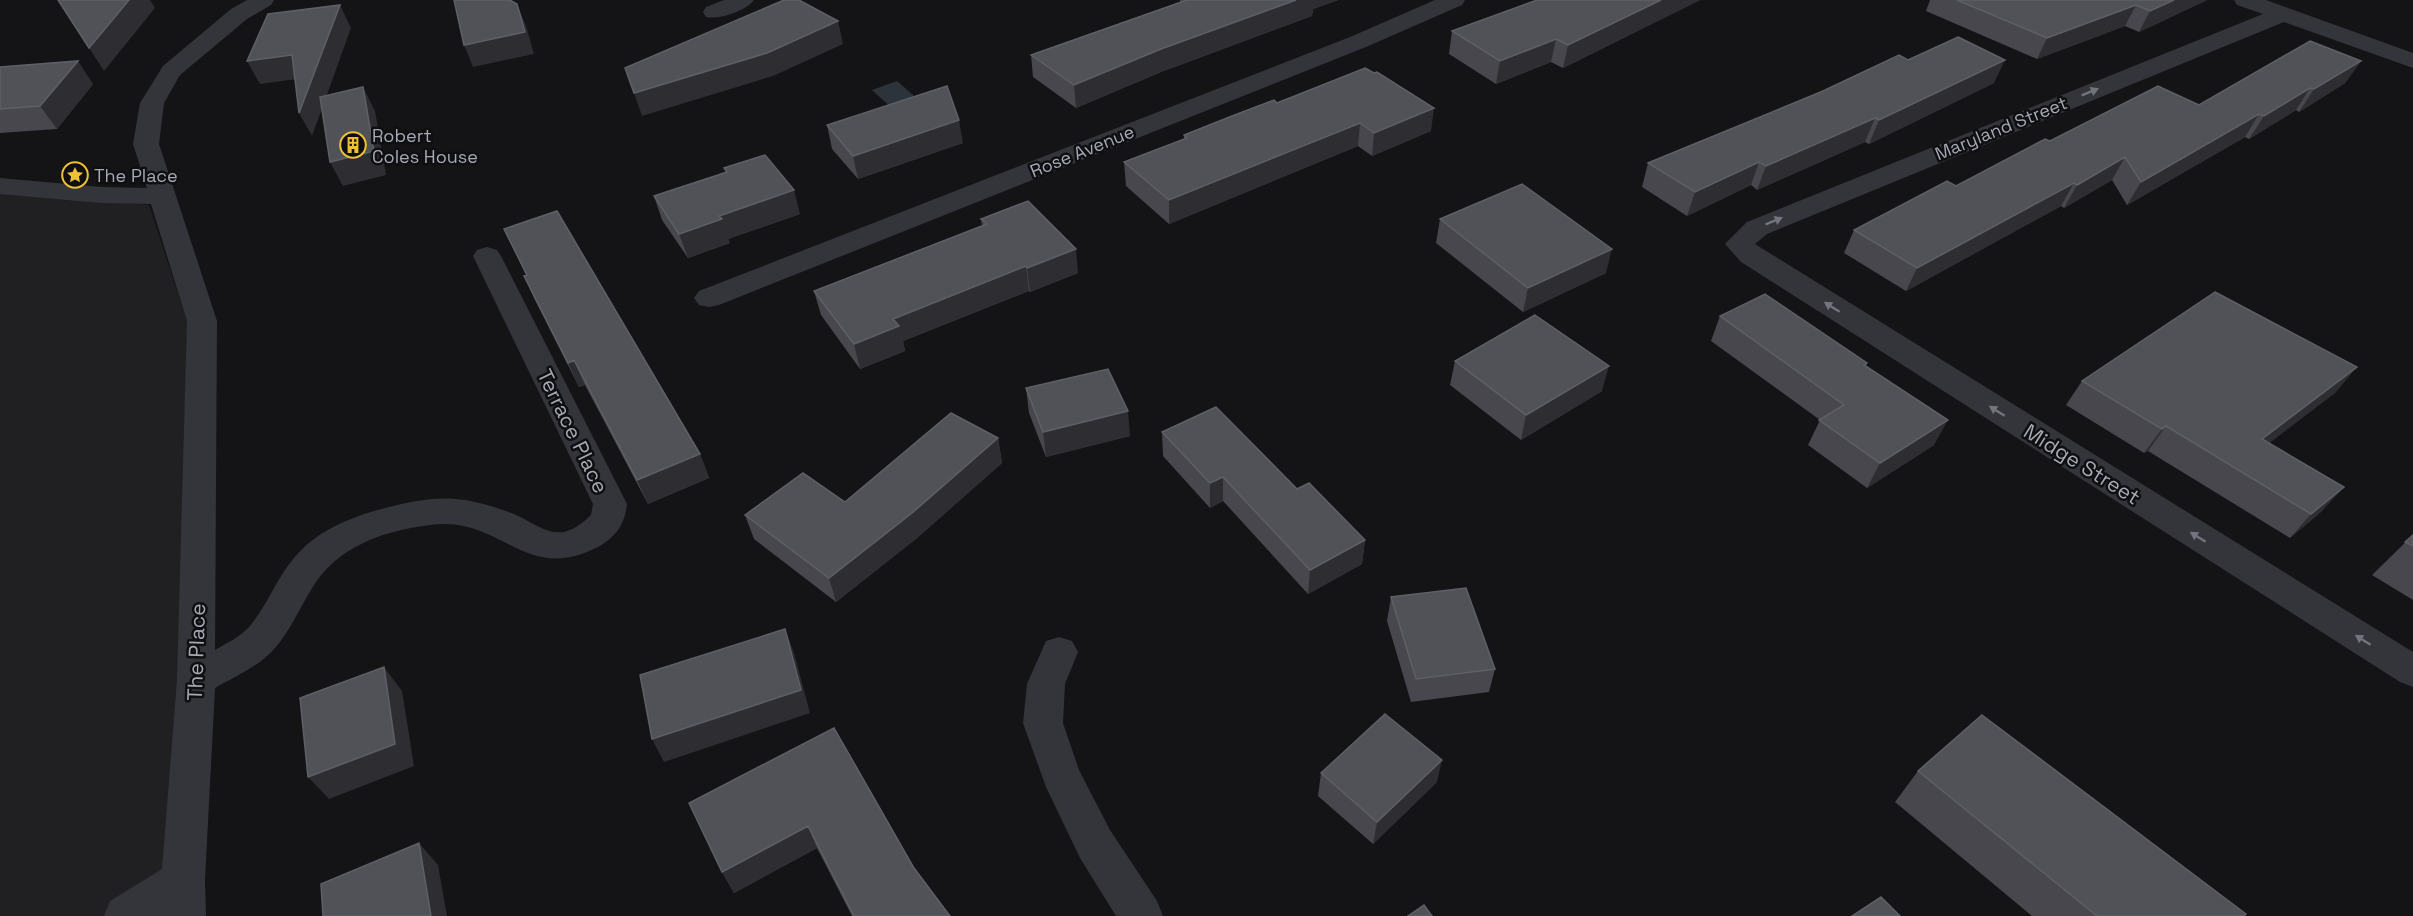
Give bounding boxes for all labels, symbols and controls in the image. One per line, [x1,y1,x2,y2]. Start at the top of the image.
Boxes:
one-way arrow [2082,87,2100,97]
street label: Maryland Street [1931,91,2071,165]
street label: Rose Avenue [1026,120,1138,182]
place label: Robert Coles House [372,124,478,168]
building icon: Robert Coles House [338,130,368,160]
place icon: The Place [60,160,90,190]
place label: The Place [94,164,178,187]
one-way arrow [1765,216,1783,226]
one-way arrow [1824,302,1840,313]
street label: Terrace Place [531,364,615,498]
one-way arrow [1989,405,2006,416]
street label: Midge Street [2019,417,2145,511]
one-way arrow [2190,531,2206,542]
street label: The Place [181,603,211,701]
one-way arrow [2355,635,2372,646]

